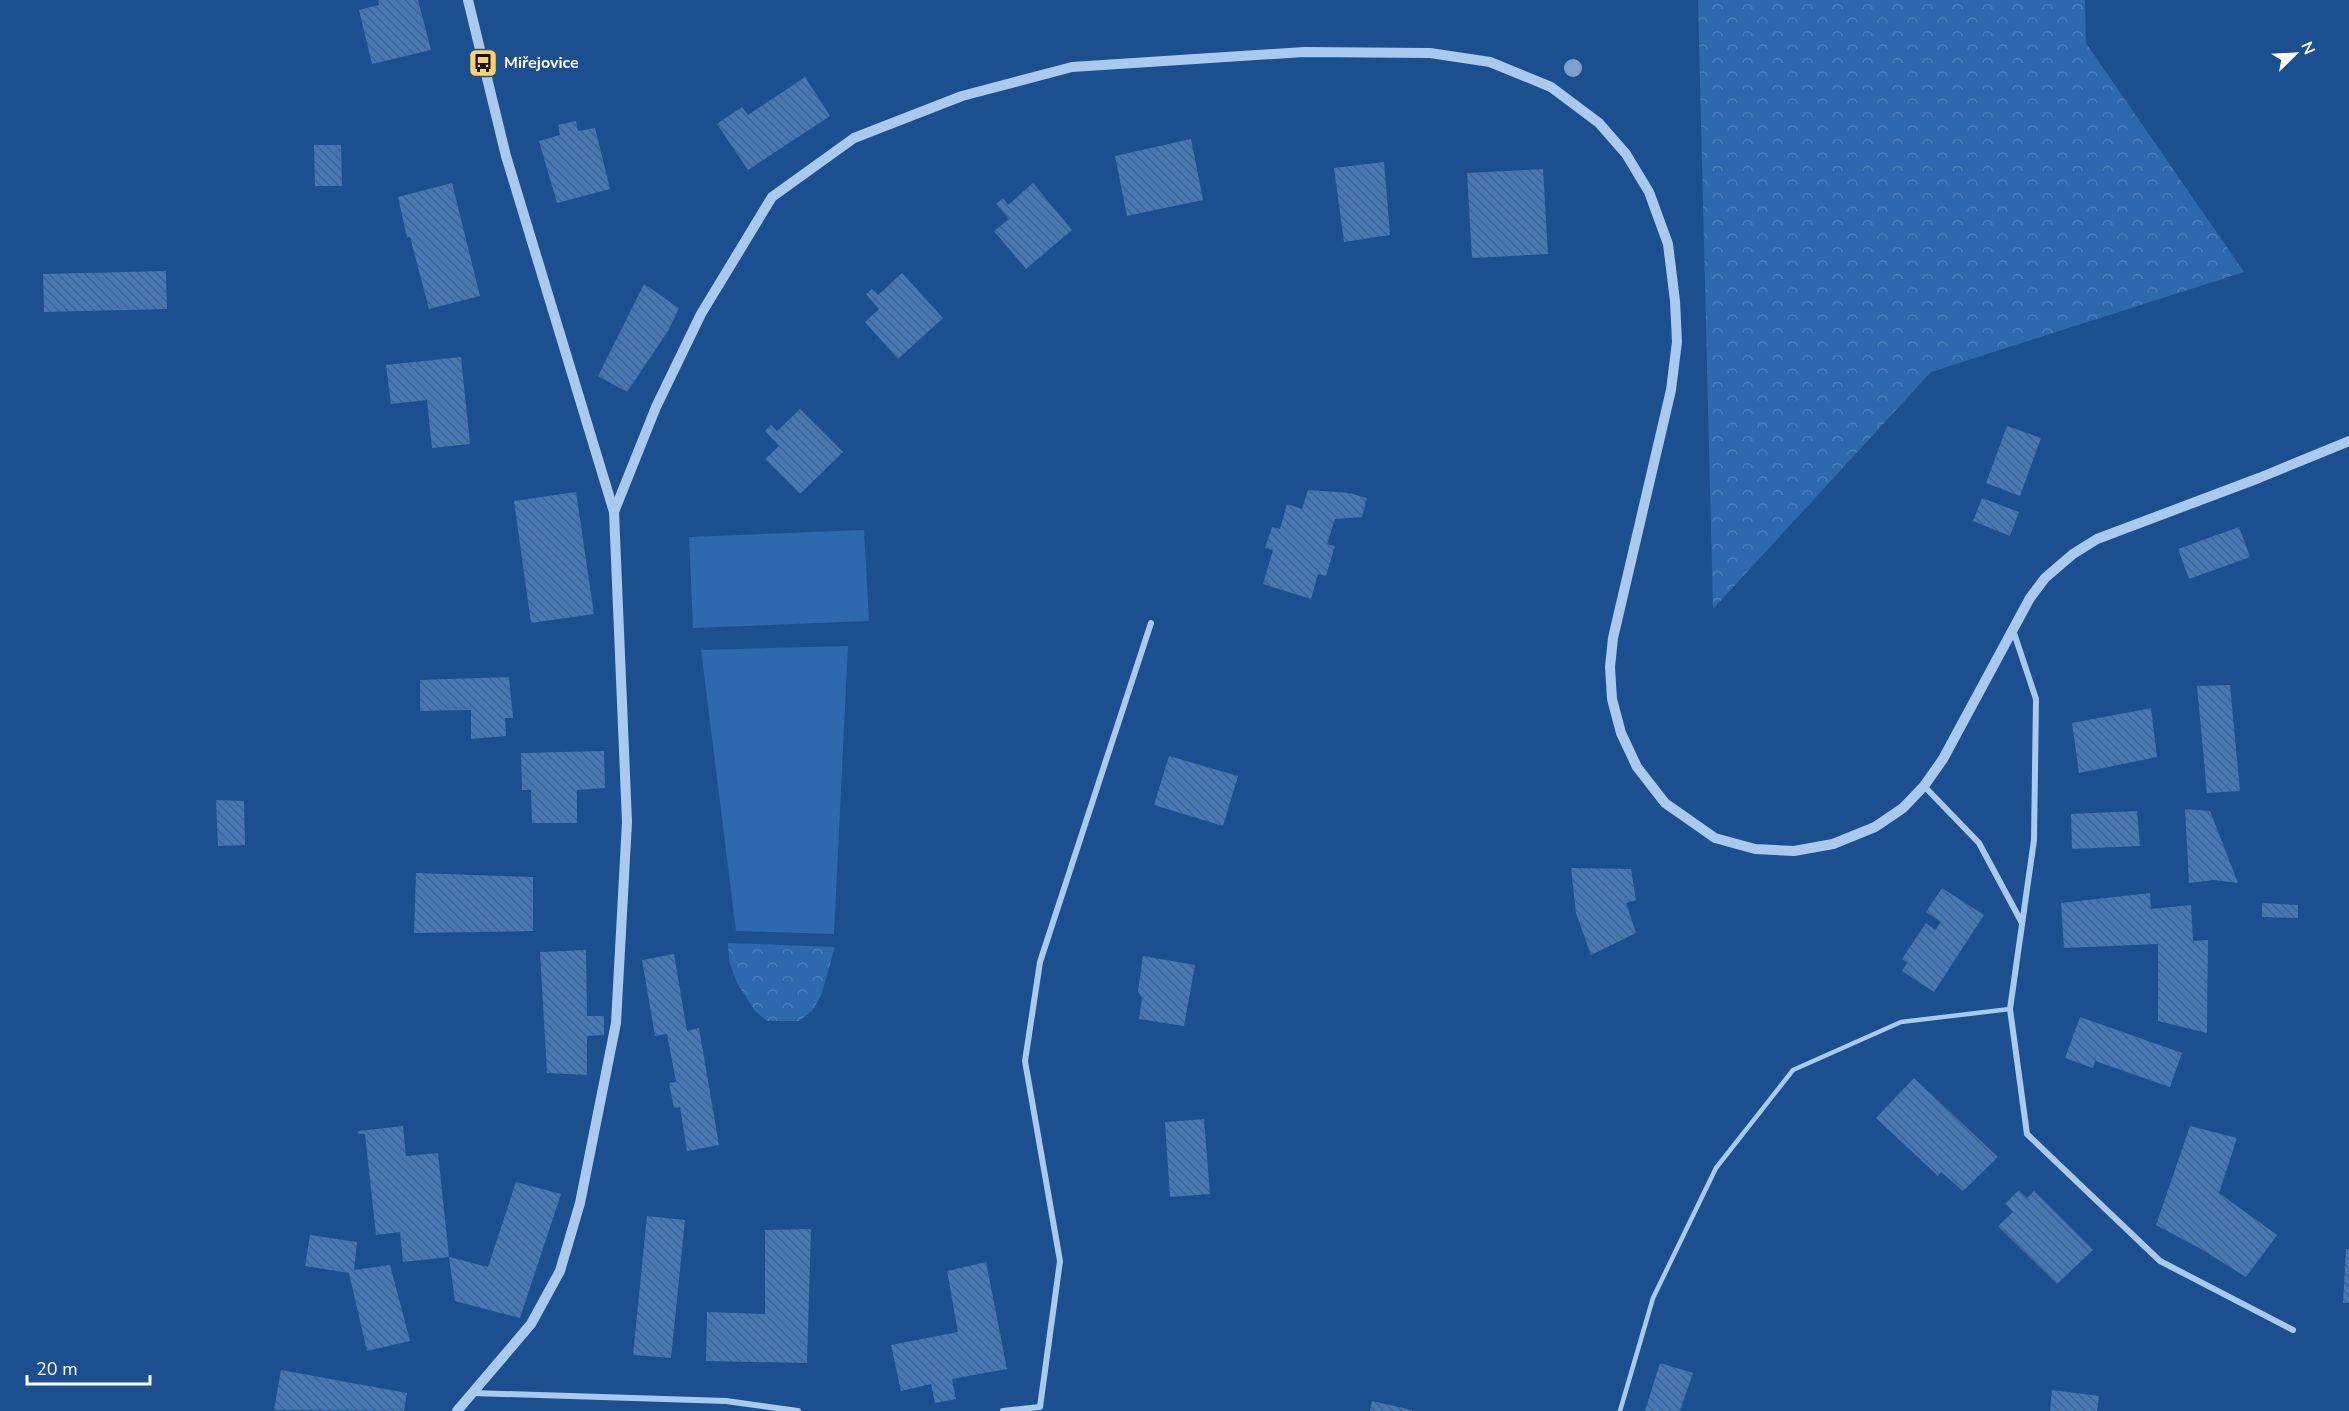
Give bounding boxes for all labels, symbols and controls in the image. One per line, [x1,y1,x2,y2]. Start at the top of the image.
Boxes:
north arrow [2265,24,2325,84]
text: N [2295,38,2320,58]
bus stop icon: Miřejovice [467,47,499,79]
place label: Miřejovice [504,52,579,74]
scale bar [27,1348,150,1386]
text: 20 m [36,1357,78,1381]

